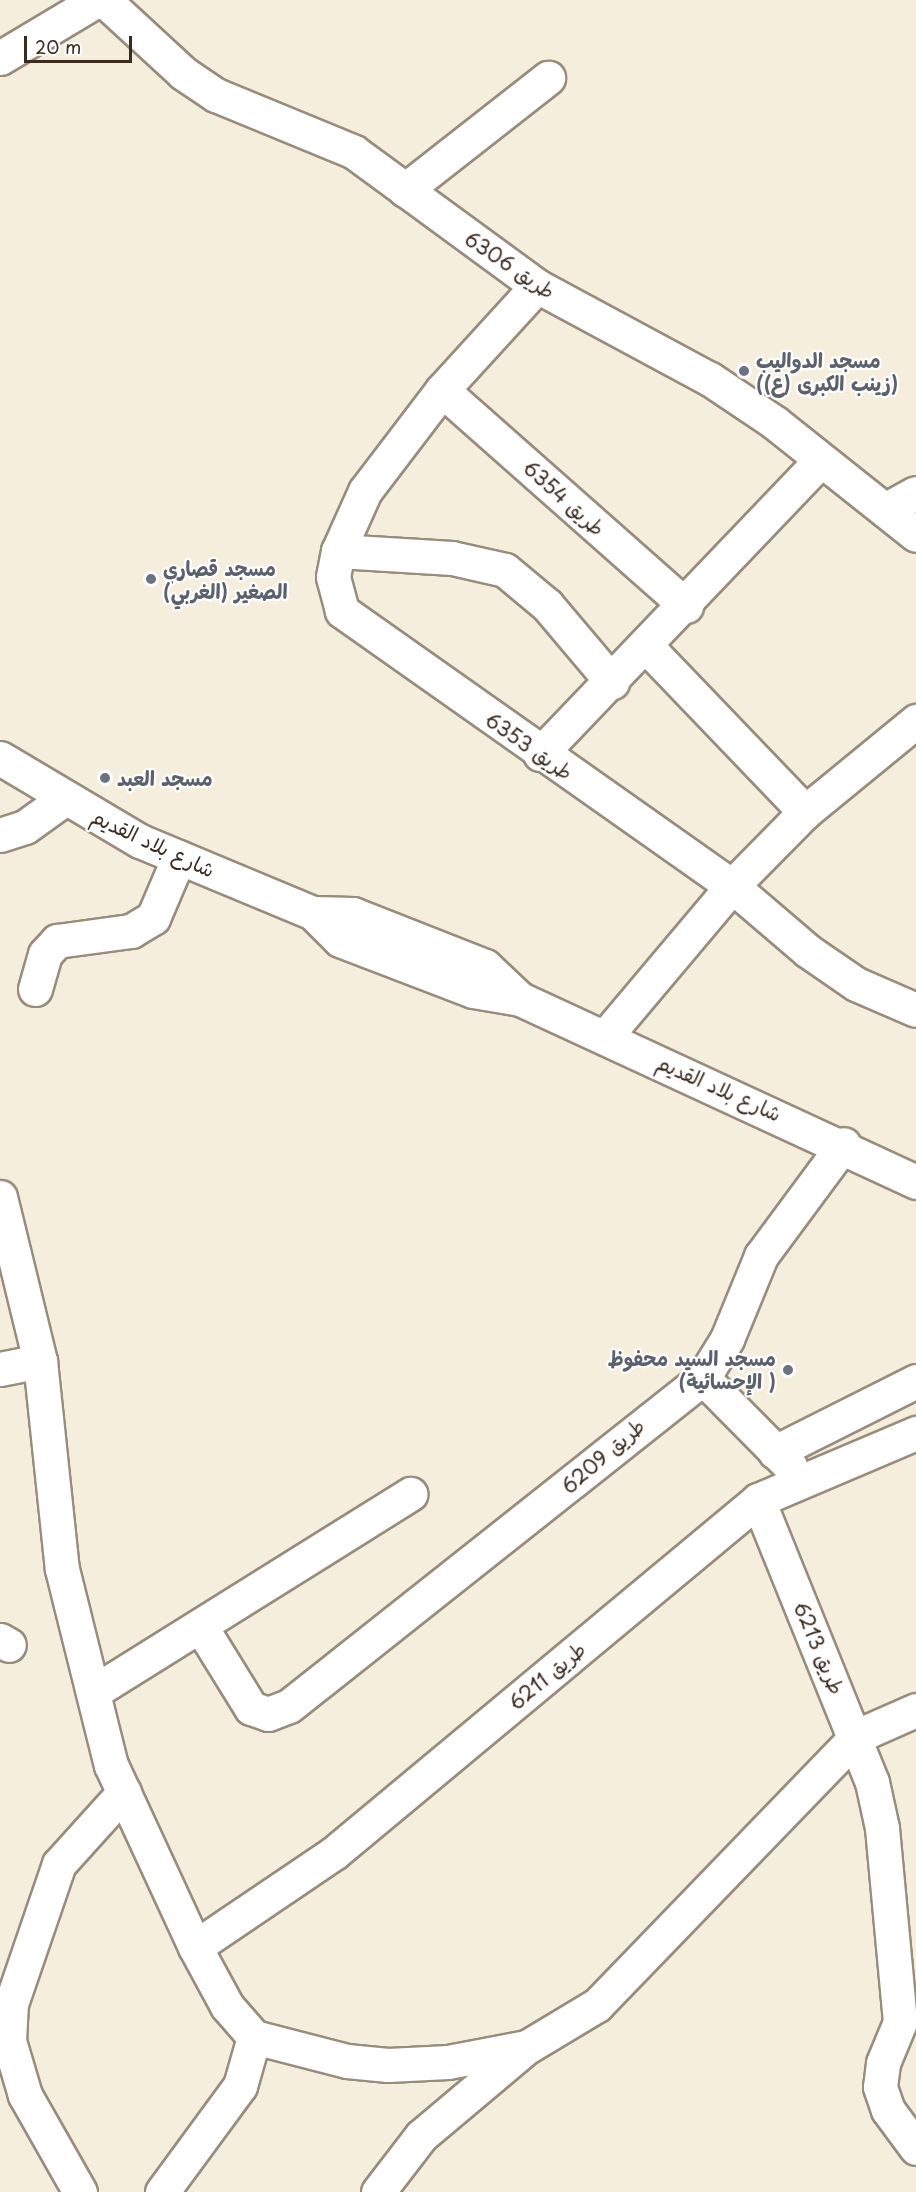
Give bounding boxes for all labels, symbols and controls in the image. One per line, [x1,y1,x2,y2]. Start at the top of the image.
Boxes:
scale bar [27,24,135,62]
text: 20 m [35,33,81,60]
street label: طريق 6306 [461,226,559,304]
place label: مسجد الدواليب (زينب الكبرى (ع)) [756,348,898,395]
marker: مسجد الدواليب (زينب الكبرى (ع)) [737,364,751,378]
street label: طريق 6354 [518,455,610,541]
place label: مسجد قصاري الصغير (الغربي) [163,556,288,603]
marker: مسجد قصاري الصغير (الغربي) [144,572,158,586]
street label: طريق 6353 [481,707,577,785]
place label: مسجد العبد [117,766,213,790]
marker: مسجد العبد [98,771,112,785]
street label: شارع بلاد القديم [87,804,219,882]
street label: شارع بلاد القديم [653,1050,785,1126]
place label: مسجد السيد محفوظ (الإحسائية ) [608,1346,776,1393]
marker: مسجد السيد محفوظ (الإحسائية ) [781,1363,795,1377]
street label: طريق 6209 [557,1414,649,1498]
street label: طريق 6213 [789,1598,849,1698]
street label: طريق 6211 [504,1637,590,1715]

